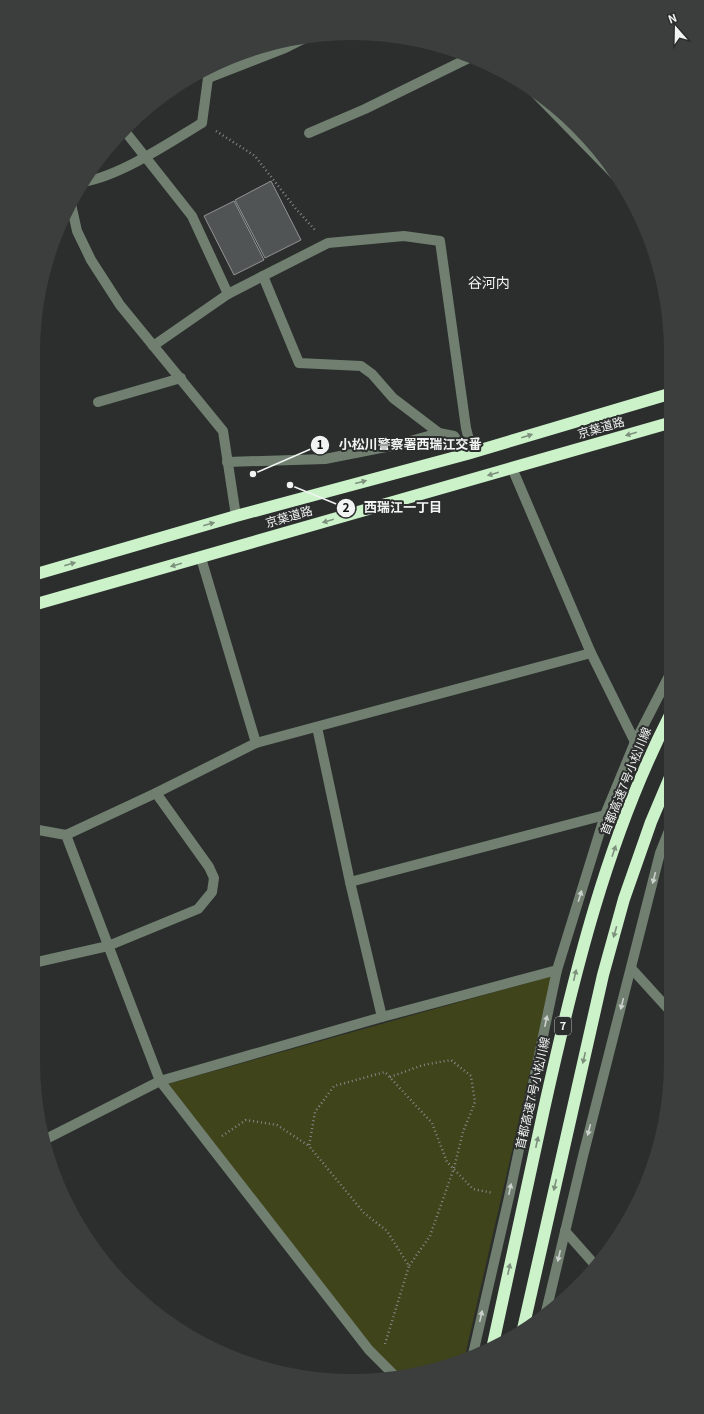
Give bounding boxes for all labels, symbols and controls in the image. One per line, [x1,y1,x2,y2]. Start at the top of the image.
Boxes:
north arrow [656,8,696,48]
text: N [666,9,679,27]
district label: 谷河内 [468,272,510,292]
street label: 京葉道路 [575,412,626,441]
one-way arrow [625,431,637,437]
callout: 小松川警察署西瑞江交番 [310,432,489,457]
one-way arrow [521,433,533,439]
text: 小松川警察署西瑞江交番 [338,434,482,453]
text: 1 [316,435,324,452]
one-way arrow [487,471,499,477]
one-way arrow [355,479,367,485]
callout: 西瑞江一丁目 [336,495,450,520]
text: 西瑞江一丁目 [364,497,442,516]
text: 2 [342,498,350,515]
street label: 京葉道路 [263,501,314,530]
one-way arrow [321,518,333,524]
one-way arrow [203,521,215,527]
one-way arrow [65,561,77,567]
one-way arrow [169,562,182,568]
street label: 首都高速7号小松川線 [595,724,654,837]
one-way arrow [611,844,617,856]
one-way arrow [650,872,656,884]
one-way arrow [577,890,583,902]
one-way arrow [612,926,618,938]
one-way arrow [572,969,578,981]
one-way arrow [618,998,624,1010]
one-way arrow [544,1015,550,1027]
road number: 7 [555,1017,571,1035]
street label: 首都高速7号小松川線 [510,1035,553,1150]
one-way arrow [580,1052,586,1064]
one-way arrow [586,1124,592,1136]
one-way arrow [534,1136,540,1149]
one-way arrow [552,1179,558,1191]
one-way arrow [508,1183,514,1196]
one-way arrow [556,1250,562,1262]
one-way arrow [506,1263,512,1276]
one-way arrow [479,1310,485,1322]

